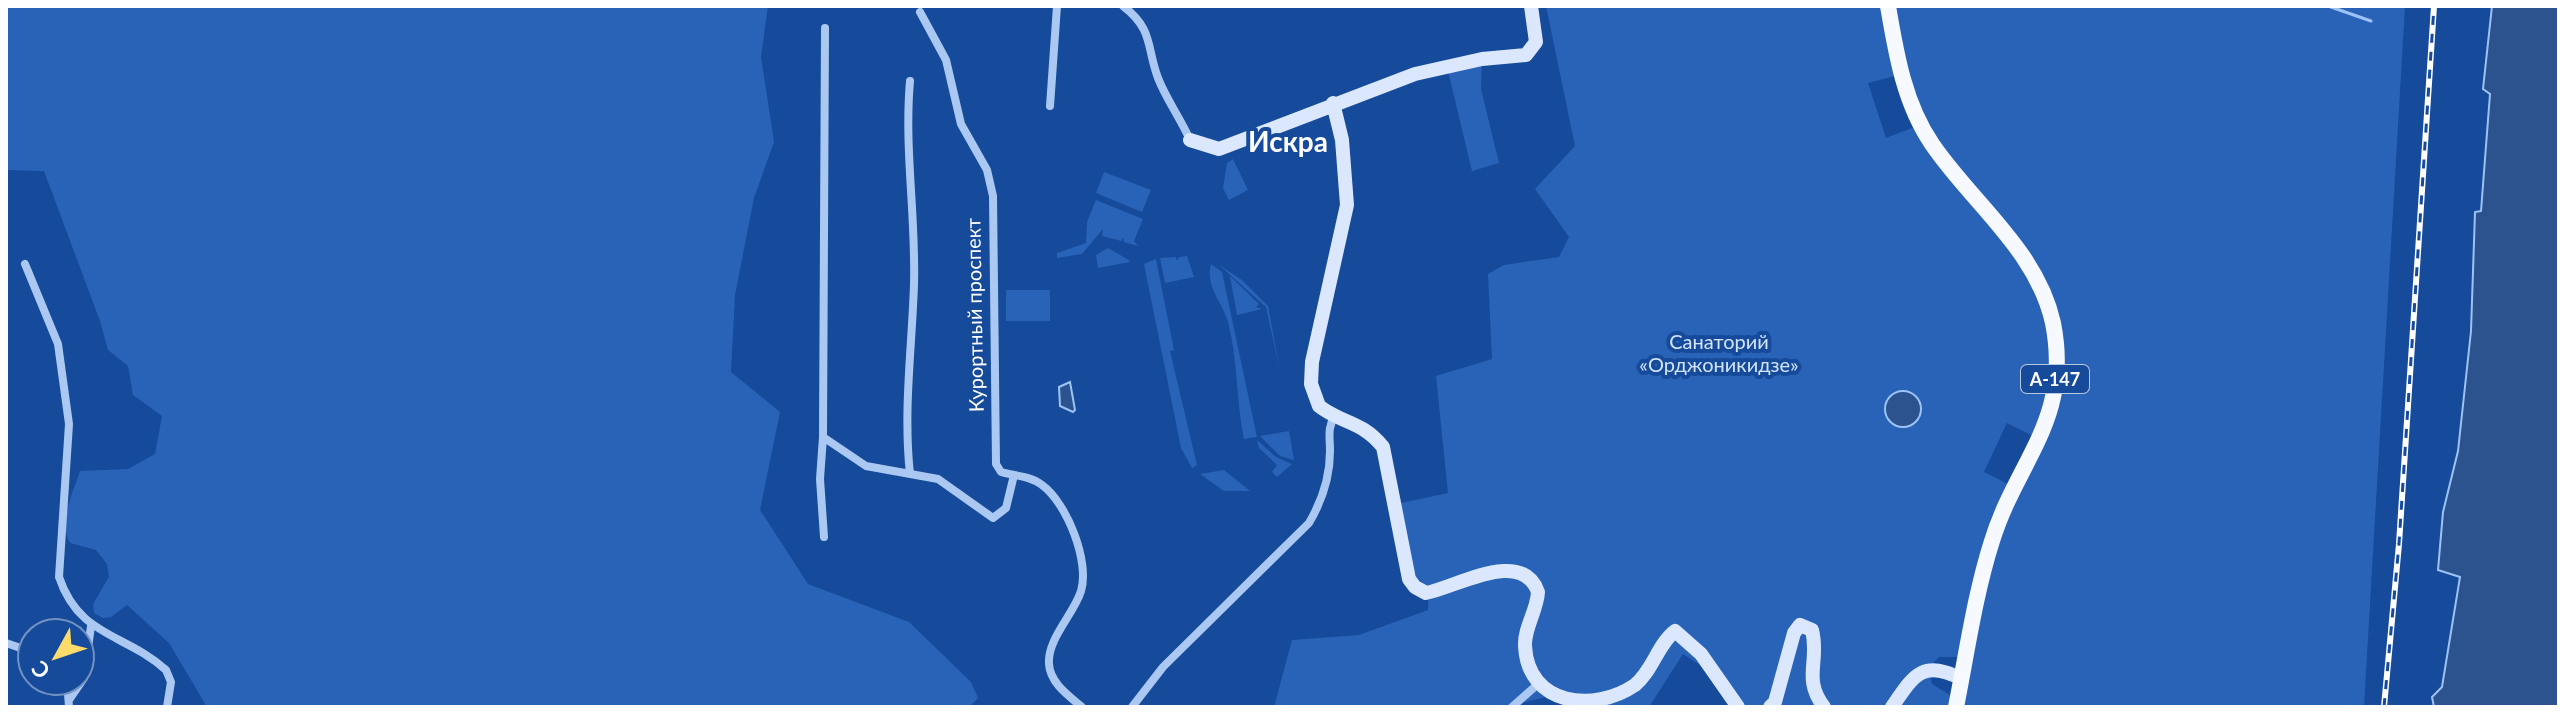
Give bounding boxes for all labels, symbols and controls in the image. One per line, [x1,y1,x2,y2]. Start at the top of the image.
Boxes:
district label: Искра [1248,124,1328,158]
street label: Курортный проспект [960,218,988,412]
park label: Санаторий «Орджоникидзе» [1639,329,1799,376]
road number: А-147 [2021,365,2089,393]
north arrow [16,617,96,697]
text: С [25,656,55,684]

